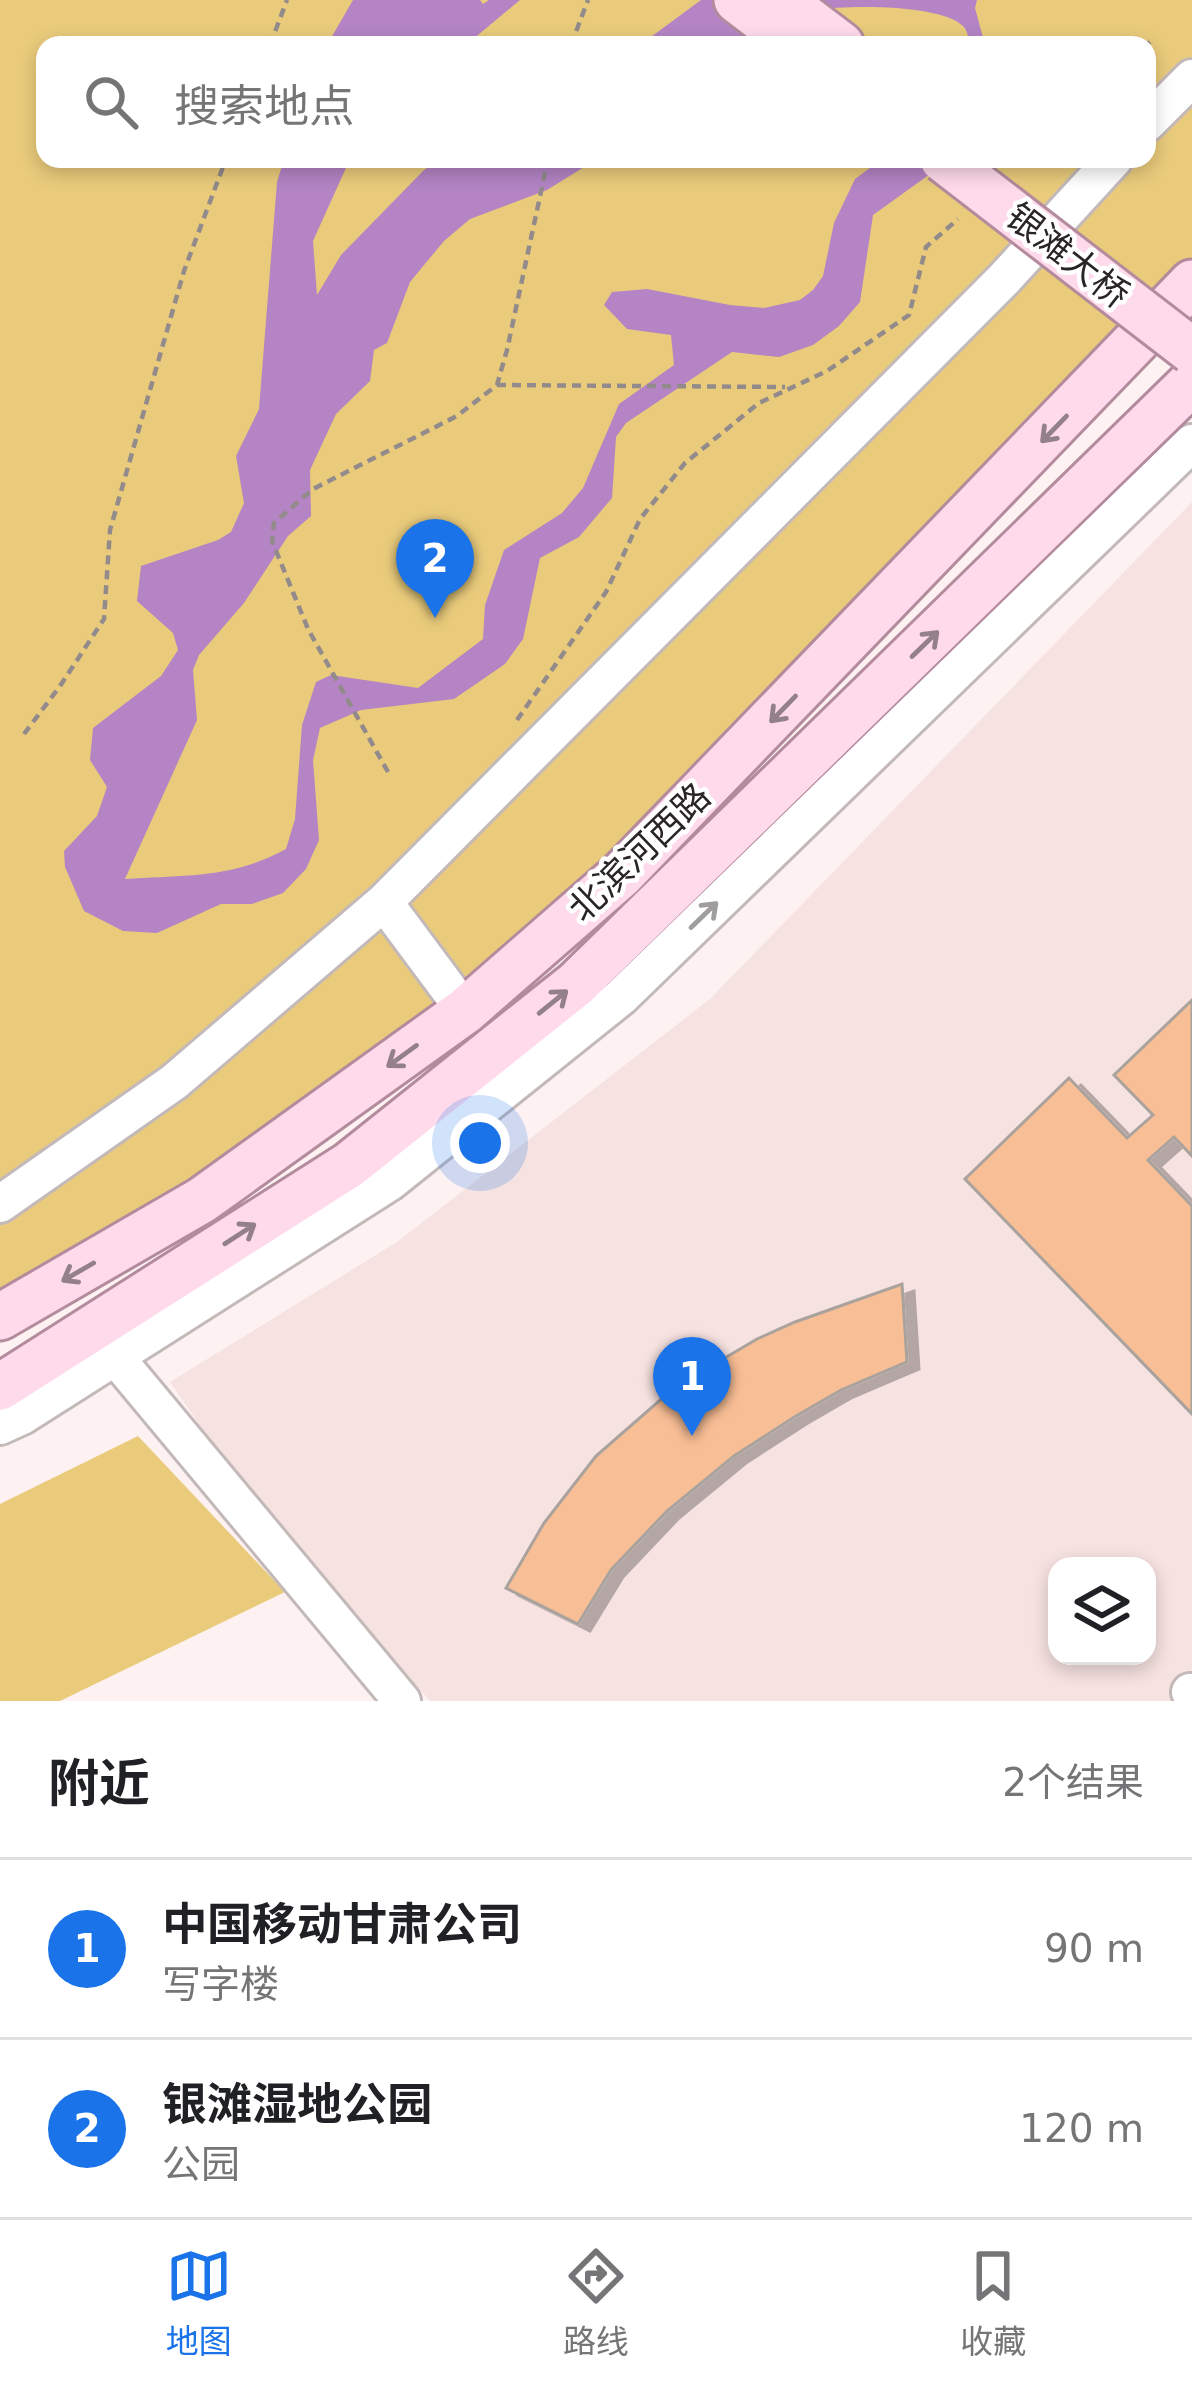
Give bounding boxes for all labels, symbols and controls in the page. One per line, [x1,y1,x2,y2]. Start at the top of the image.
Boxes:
search box [36,36,1156,168]
icon: search [78,69,144,135]
text: 搜索地点 [174,80,354,133]
street label: 银滩大桥 [998,195,1137,316]
one-way arrow [1040,414,1068,443]
pin: 2 [396,519,474,618]
one-way arrow [910,631,939,659]
one-way arrow [769,694,797,723]
street label: 北滨河西路 [560,775,718,930]
one-way arrow [689,902,718,930]
one-way arrow [537,989,568,1016]
one-way arrow [386,1043,419,1068]
your location [450,1113,510,1173]
one-way arrow [223,1222,257,1247]
one-way arrow [61,1260,96,1284]
pin: 1 [653,1337,731,1436]
map controls [1048,1557,1156,1665]
button: layers [1048,1557,1156,1665]
text: 附近 [48,1754,150,1813]
text: 2个结果 [1002,1760,1144,1805]
text: 中国移动甘肃公司 [162,1898,522,1951]
text: 1 [73,1926,101,1971]
text: 90 m [1044,1926,1144,1971]
text: 写字楼 [162,1962,279,2007]
text: 银滩湿地公园 [162,2078,432,2131]
text: 2 [73,2106,101,2151]
text: 120 m [1019,2106,1144,2151]
text: 公园 [162,2142,240,2187]
tab: 地图 [166,2243,232,2363]
tab: 路线 [563,2243,629,2363]
tab: 收藏 [960,2243,1026,2363]

